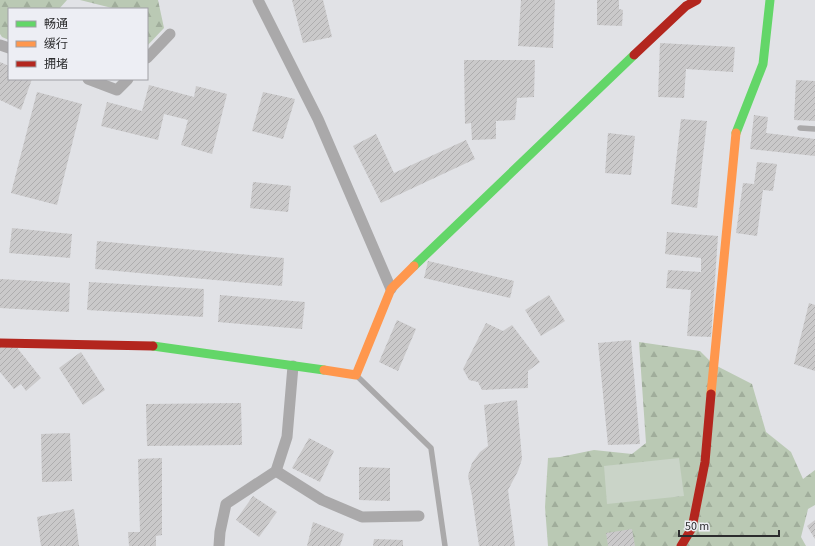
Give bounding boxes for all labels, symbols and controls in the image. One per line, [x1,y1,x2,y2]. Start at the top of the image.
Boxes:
legend [8,8,148,80]
text: 畅通 [44,16,68,33]
text: 缓行 [44,36,68,53]
text: 拥堵 [44,56,68,73]
scale bar [679,512,779,538]
text: 50 m [685,518,709,535]

